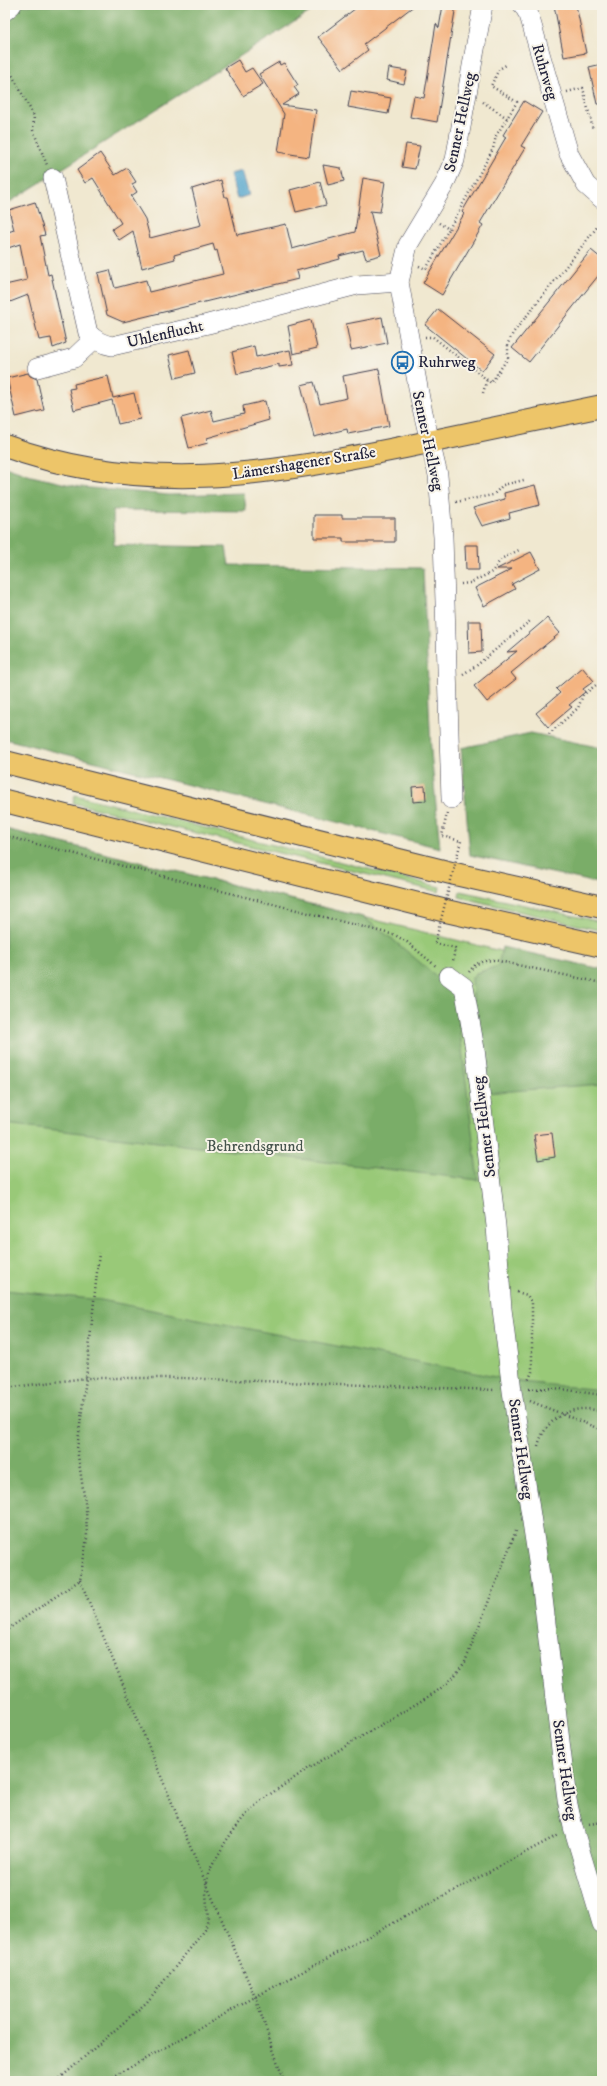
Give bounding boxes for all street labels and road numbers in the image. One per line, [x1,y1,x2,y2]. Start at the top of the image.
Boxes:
street label: Ruhrweg [527,42,563,103]
street label: Senner Hellweg [440,70,480,174]
street label: Uhlenflucht [125,316,205,352]
street label: Senner Hellweg [408,389,448,493]
street label: Lämershagener Straße [231,442,377,484]
street label: Senner Hellweg [468,1075,500,1179]
street label: Senner Hellweg [504,1397,538,1501]
street label: Senner Hellweg [548,1718,582,1822]

